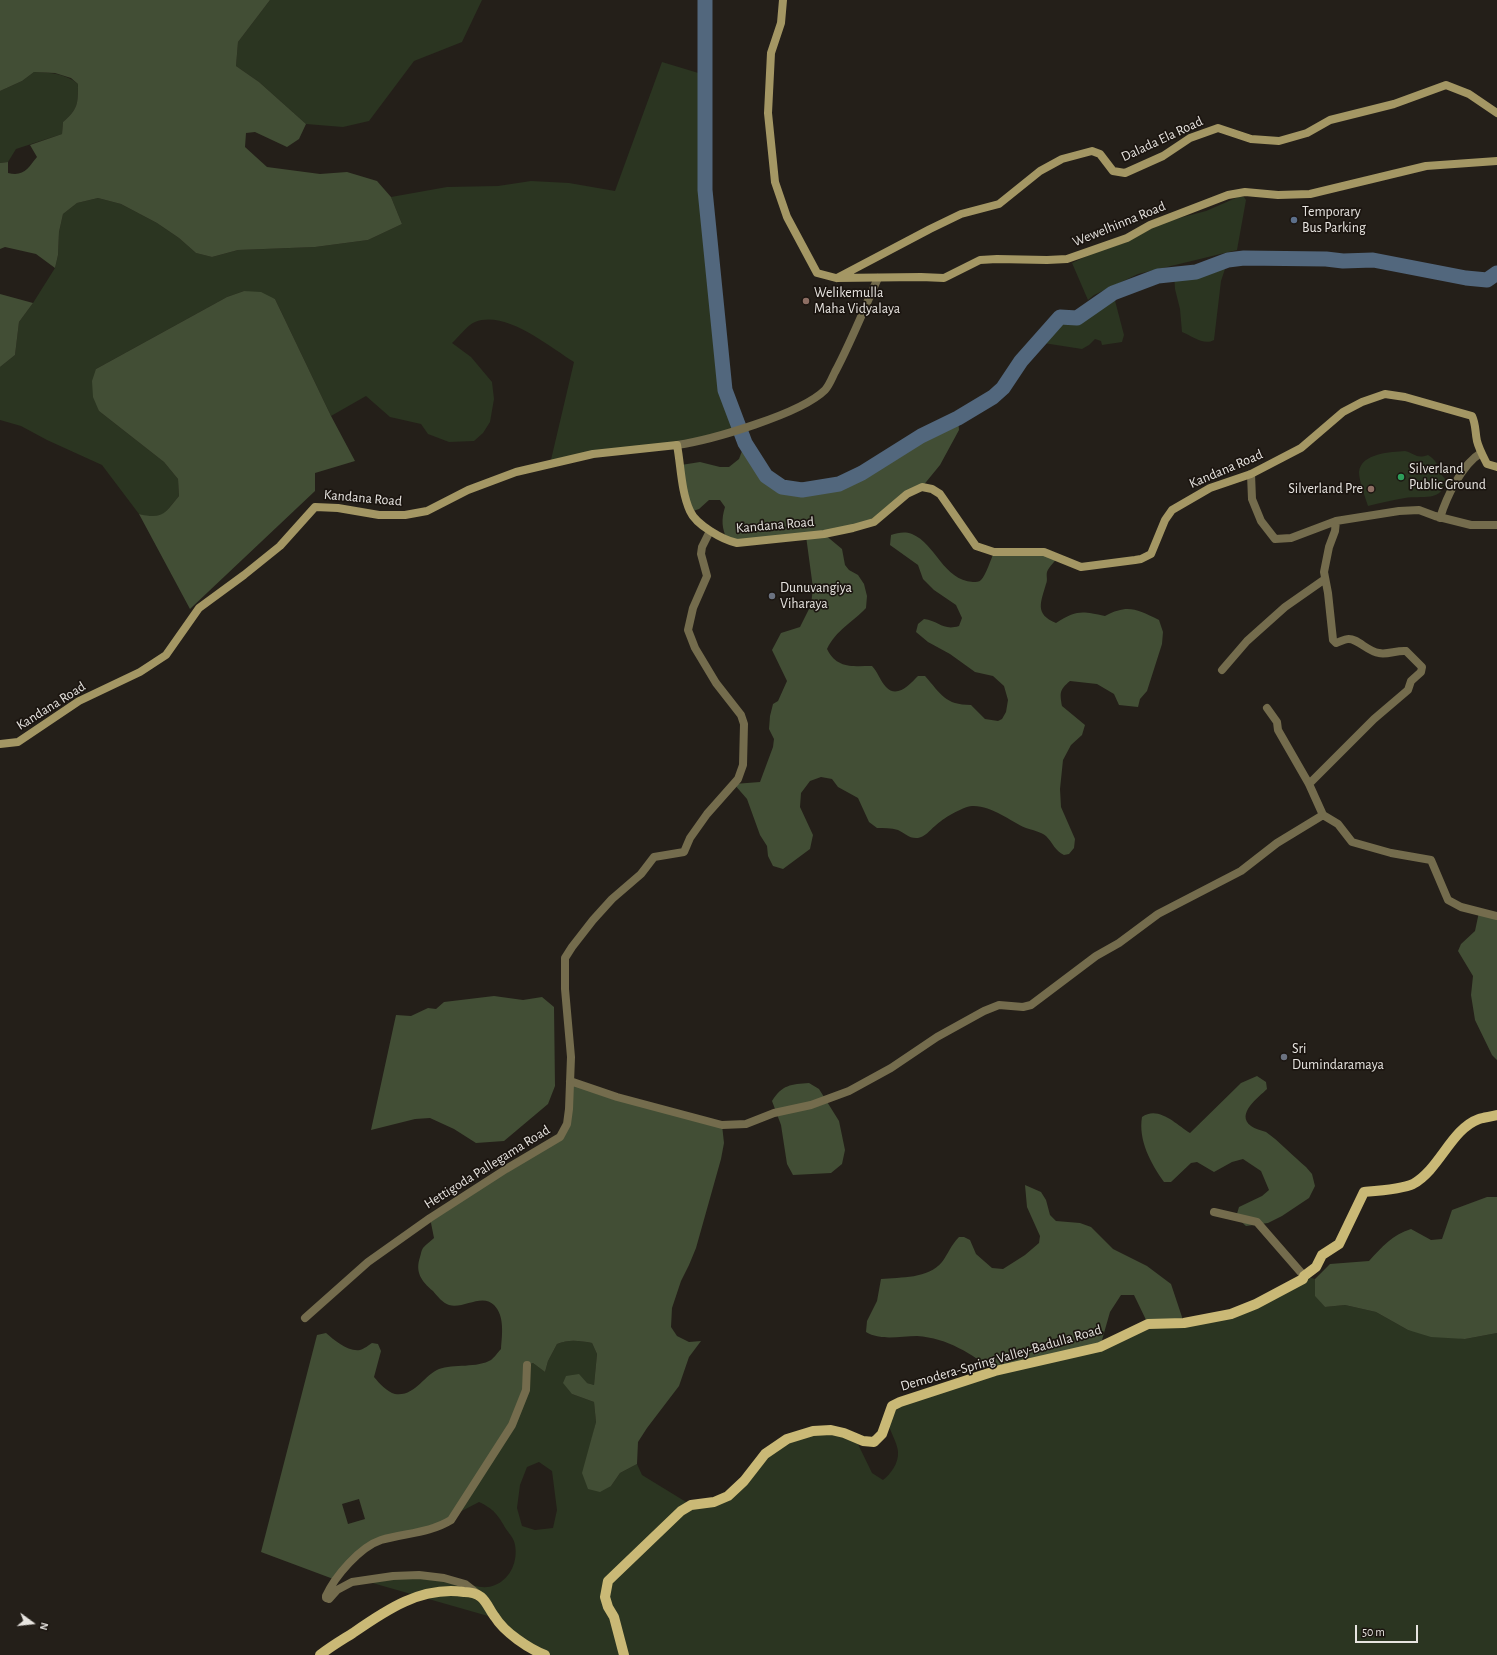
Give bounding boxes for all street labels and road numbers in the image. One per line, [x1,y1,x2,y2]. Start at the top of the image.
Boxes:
street label: Dalada Ela Road [1118,113,1206,165]
street label: Wewelhinna Road [1070,198,1168,250]
street label: Kandana Road [1187,446,1265,492]
street label: Kandana Road [323,486,403,510]
street label: Kandana Road [735,513,815,537]
street label: Kandana Road [13,678,89,734]
street label: Hettigoda Pallegama Road [421,1121,553,1213]
street label: Demodera-Spring Valley-Badulla Road [898,1321,1104,1395]

